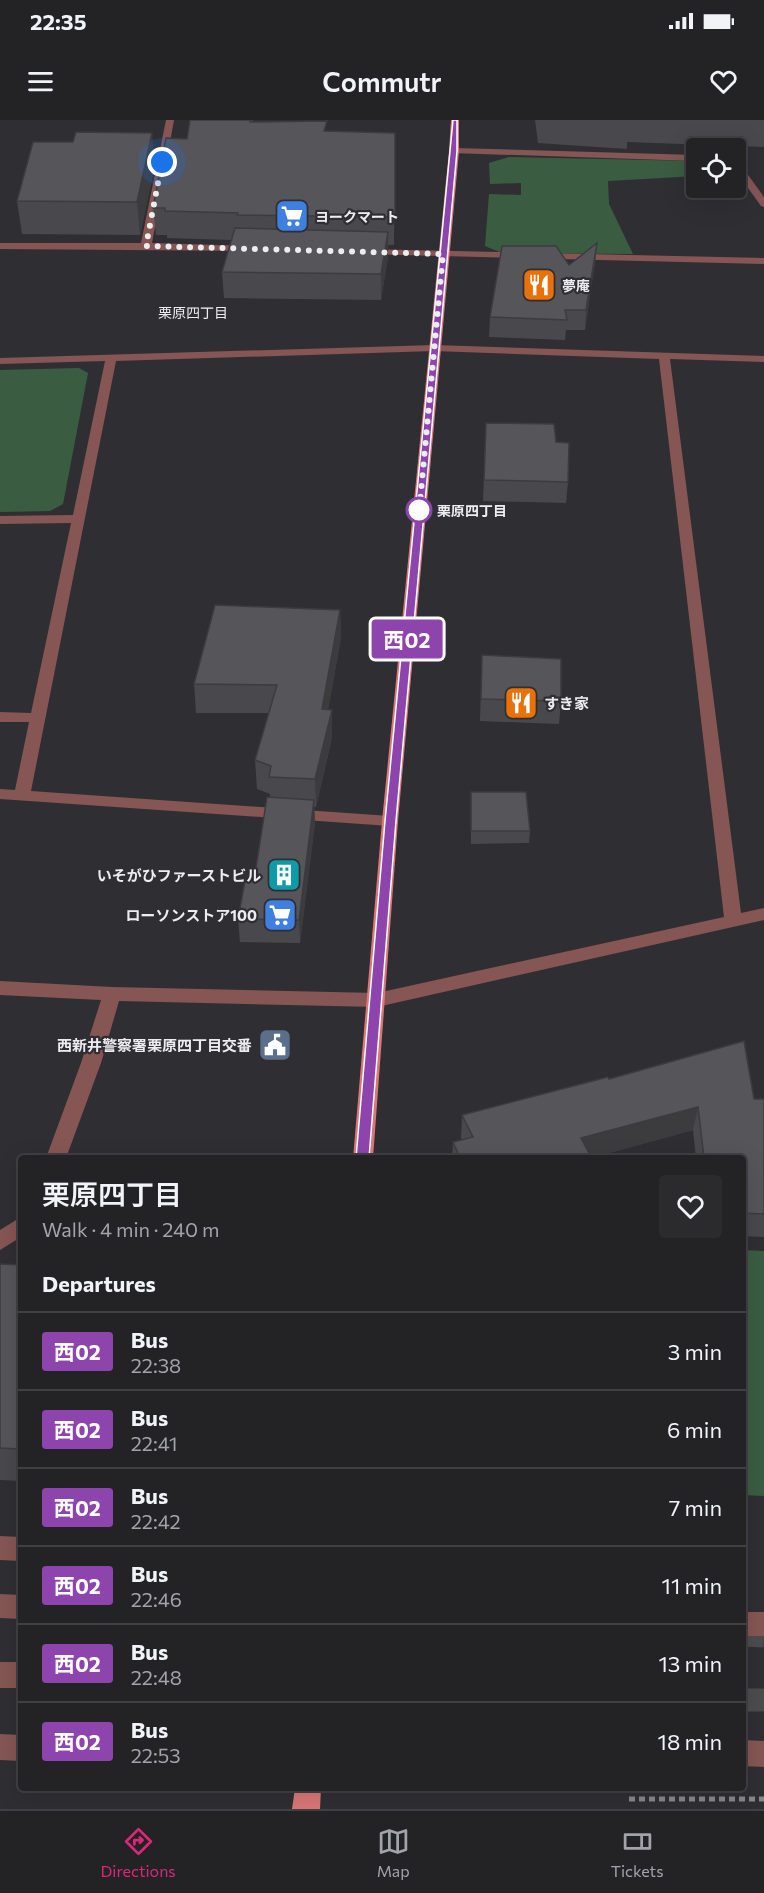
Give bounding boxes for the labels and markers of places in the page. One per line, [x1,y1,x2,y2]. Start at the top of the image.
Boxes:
supermarket icon: ヨークマート [274,198,310,234]
place label: ヨークマート [315,208,399,225]
restaurant icon: 夢庵 [521,267,557,303]
place label: 夢庵 [562,277,590,294]
marker: 栗原四丁目 [406,497,432,523]
place label: 栗原四丁目 [437,502,507,519]
restaurant icon: すき家 [503,685,539,721]
place label: すき家 [544,694,589,712]
building icon: いそがひファーストビル [266,857,302,893]
place label: いそがひファーストビル [97,866,261,884]
supermarket icon: ローソンストア100 [262,897,298,933]
place label: ローソンストア100 [126,906,257,924]
public building icon: 西新井警察署栗原四丁目交番 [257,1027,293,1063]
place label: 西新井警察署栗原四丁目交番 [57,1036,252,1054]

